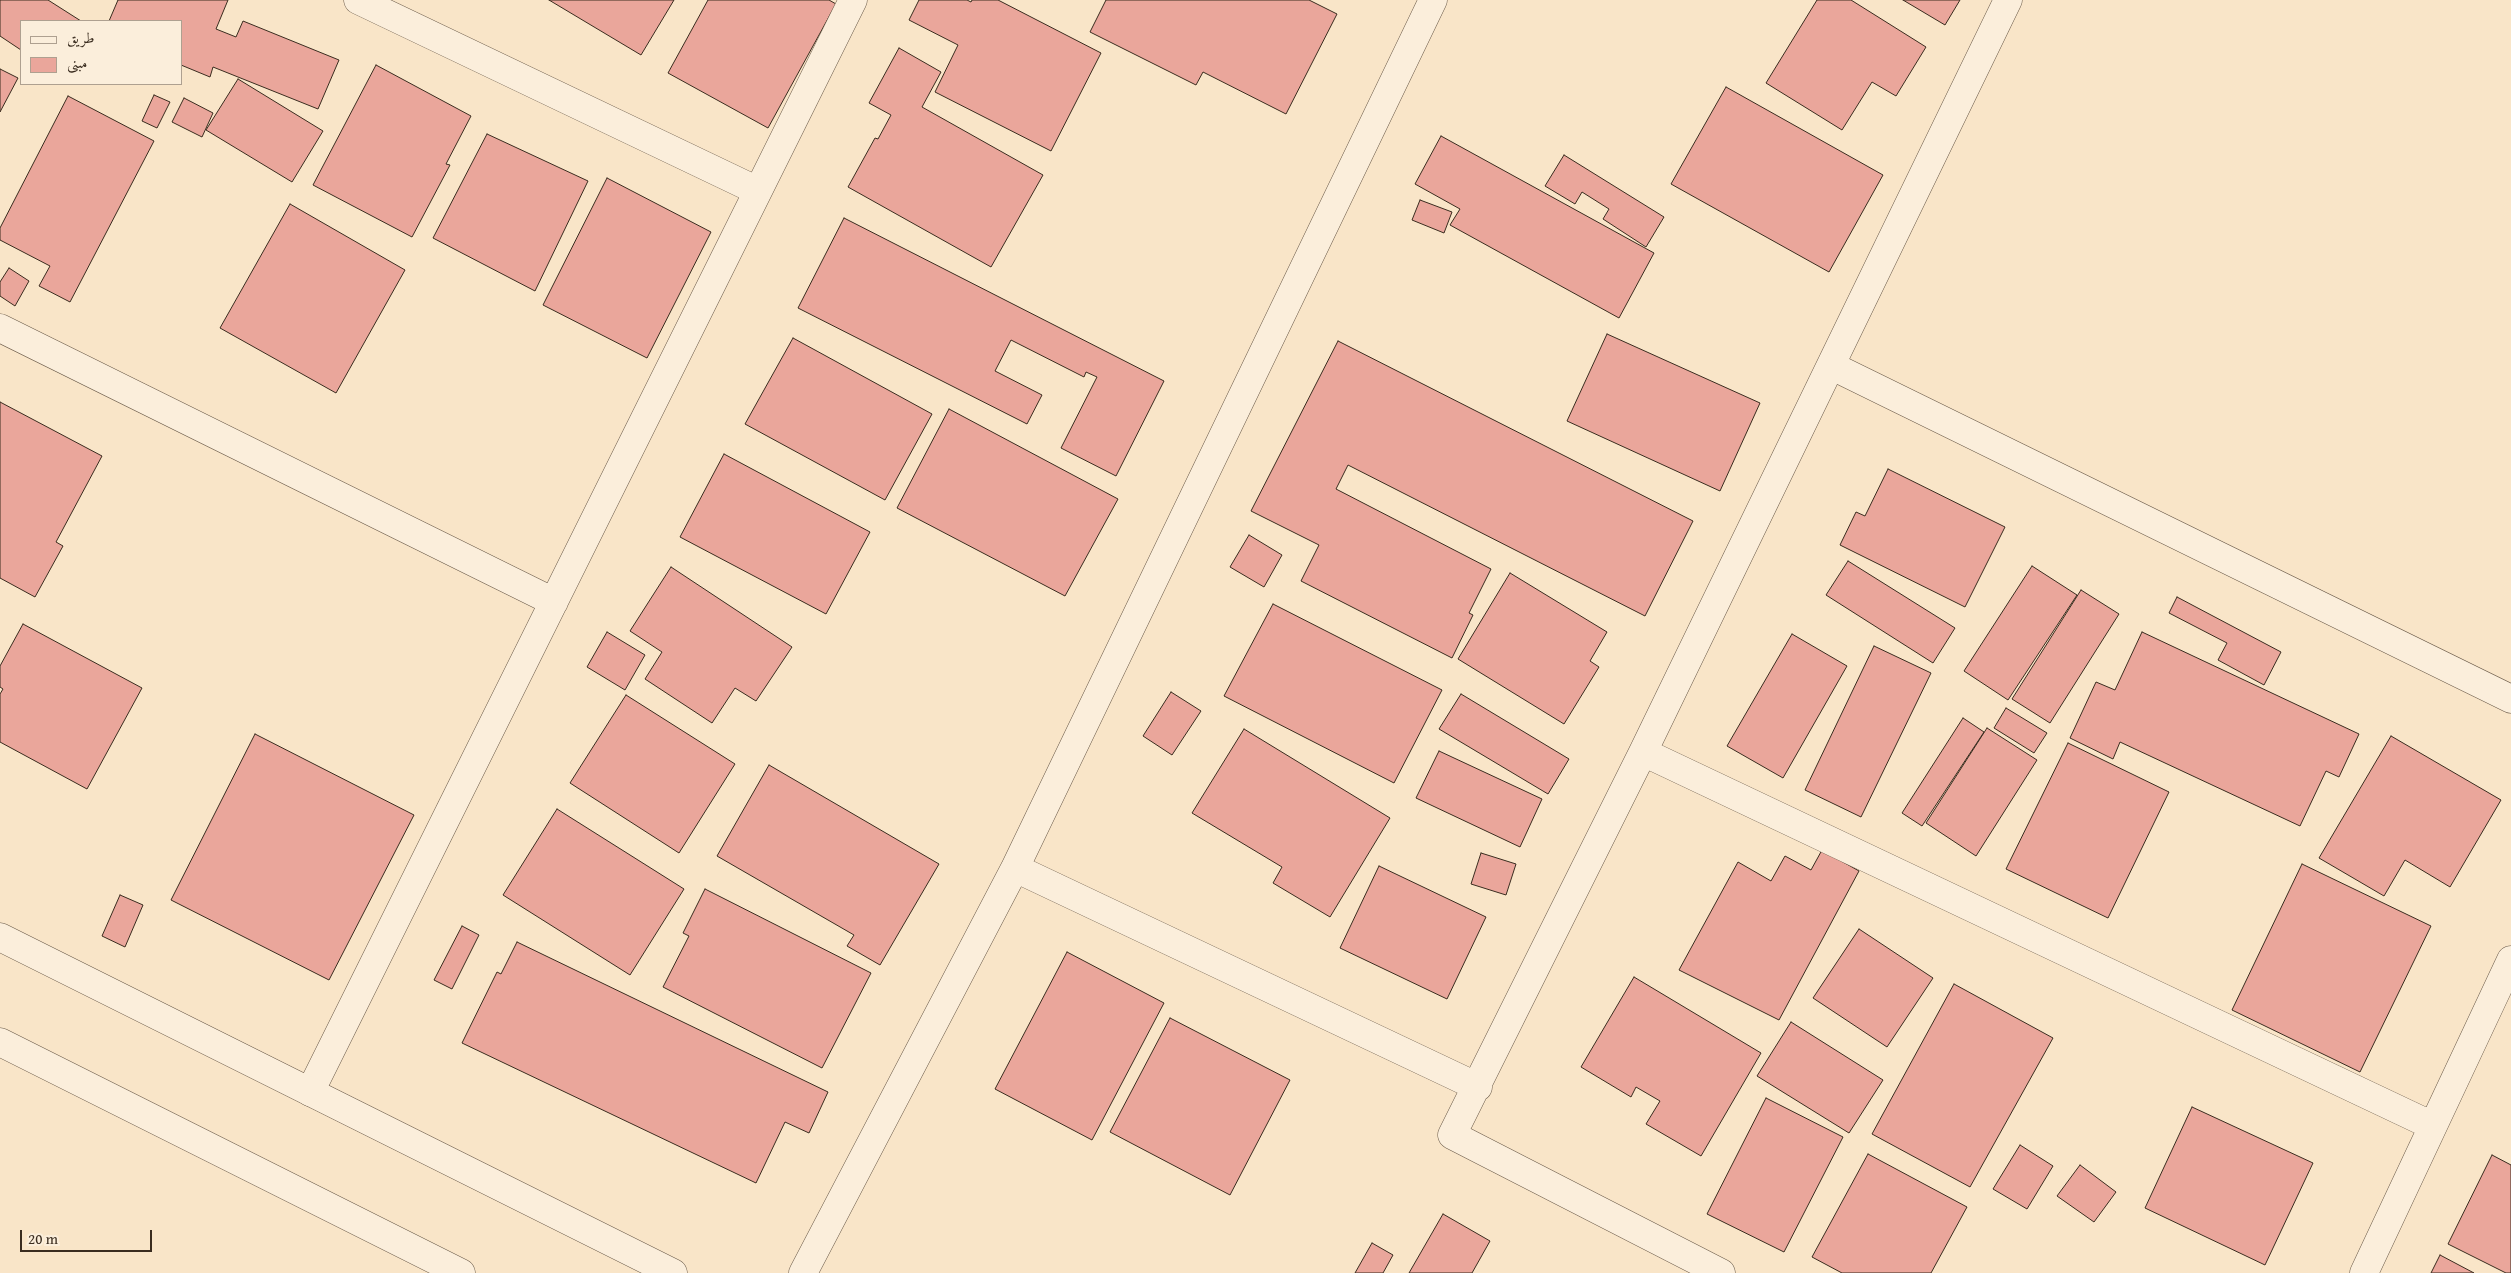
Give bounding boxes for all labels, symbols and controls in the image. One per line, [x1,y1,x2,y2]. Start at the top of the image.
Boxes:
legend [20,20,182,85]
text: طريق [67,27,94,48]
text: مبنى [67,52,87,73]
scale bar [22,1220,155,1252]
text: 20 m [28,1228,58,1249]

